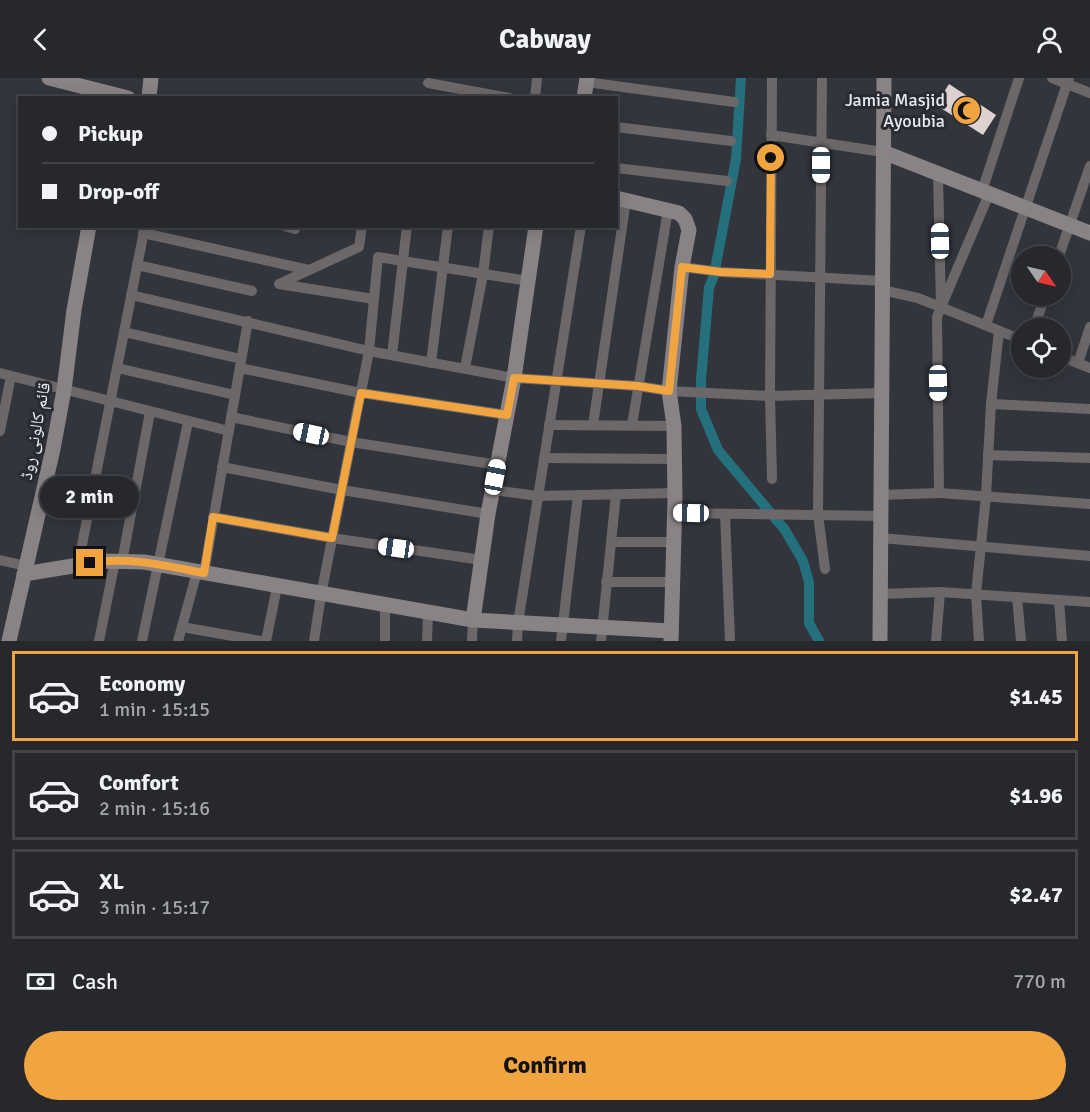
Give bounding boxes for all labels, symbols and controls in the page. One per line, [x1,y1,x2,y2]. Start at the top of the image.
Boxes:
icon: back [24,23,57,56]
text: Cabway [499,23,591,56]
icon: person [1033,23,1066,56]
place label: Jamia Masjid Ayoubia [845,89,945,132]
mosque icon: Jamia Masjid Ayoubia [950,94,982,126]
text: Pickup [78,120,143,147]
route start [757,144,784,171]
car [812,147,830,183]
text: Drop-off [78,178,159,205]
car [931,223,949,259]
north arrow [1011,246,1071,306]
map controls [1011,246,1071,378]
button: locate [1011,318,1071,378]
car [929,365,947,401]
street label: قائم کالونی روڈ [15,380,56,482]
car [292,421,330,447]
car [483,458,507,496]
callout: 2 min [40,476,140,518]
text: 2 min [65,484,114,509]
car [673,504,709,522]
car [377,537,415,559]
route end [76,549,103,576]
icon: car [27,669,81,723]
text: Economy [99,670,185,697]
text: $1.45 [1009,683,1063,710]
text: 1 min · 15:15 [99,697,210,722]
icon: car [27,768,81,822]
text: Comfort [99,769,179,796]
text: $1.96 [1009,782,1063,809]
text: 2 min · 15:16 [99,796,210,821]
icon: car [27,867,81,921]
text: XL [99,868,124,895]
text: $2.47 [1009,881,1063,908]
text: 3 min · 15:17 [99,895,210,920]
icon: cash [24,965,57,998]
text: Cash [72,968,118,995]
text: 770 m [1013,969,1066,994]
button: Confirm [24,1031,1066,1100]

